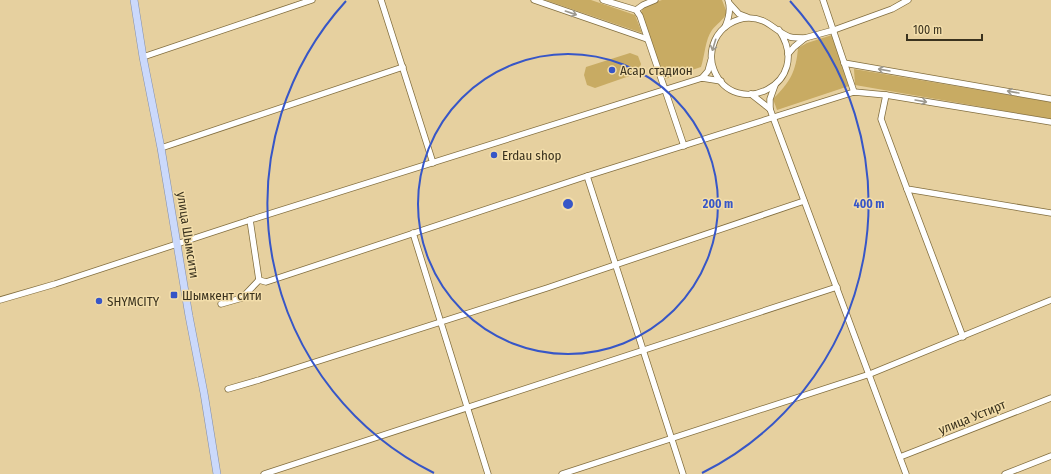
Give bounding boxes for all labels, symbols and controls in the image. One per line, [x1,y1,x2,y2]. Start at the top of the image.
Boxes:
one-way arrow [565,9,577,17]
scale bar [907,16,982,42]
text: 100 m [913,23,942,37]
one-way arrow [710,38,717,51]
place label: Асар стадион [620,63,693,78]
marker: Асар стадион [607,65,617,75]
one-way arrow [878,66,891,74]
one-way arrow [1006,88,1019,96]
one-way arrow [914,97,927,105]
place label: Erdau shop [502,148,562,163]
marker: Erdau shop [489,150,499,160]
street label: улица Шымсити [174,191,202,279]
centre of rings [561,197,575,211]
text: 200 m [702,197,733,211]
text: 400 m [854,197,884,211]
place label: Шымкент сити [182,288,262,303]
marker: Шымкент сити [169,290,179,300]
place label: SHYMCITY [107,294,160,309]
marker: SHYMCITY [94,296,104,306]
street label: улица Устирт [936,396,1008,437]

